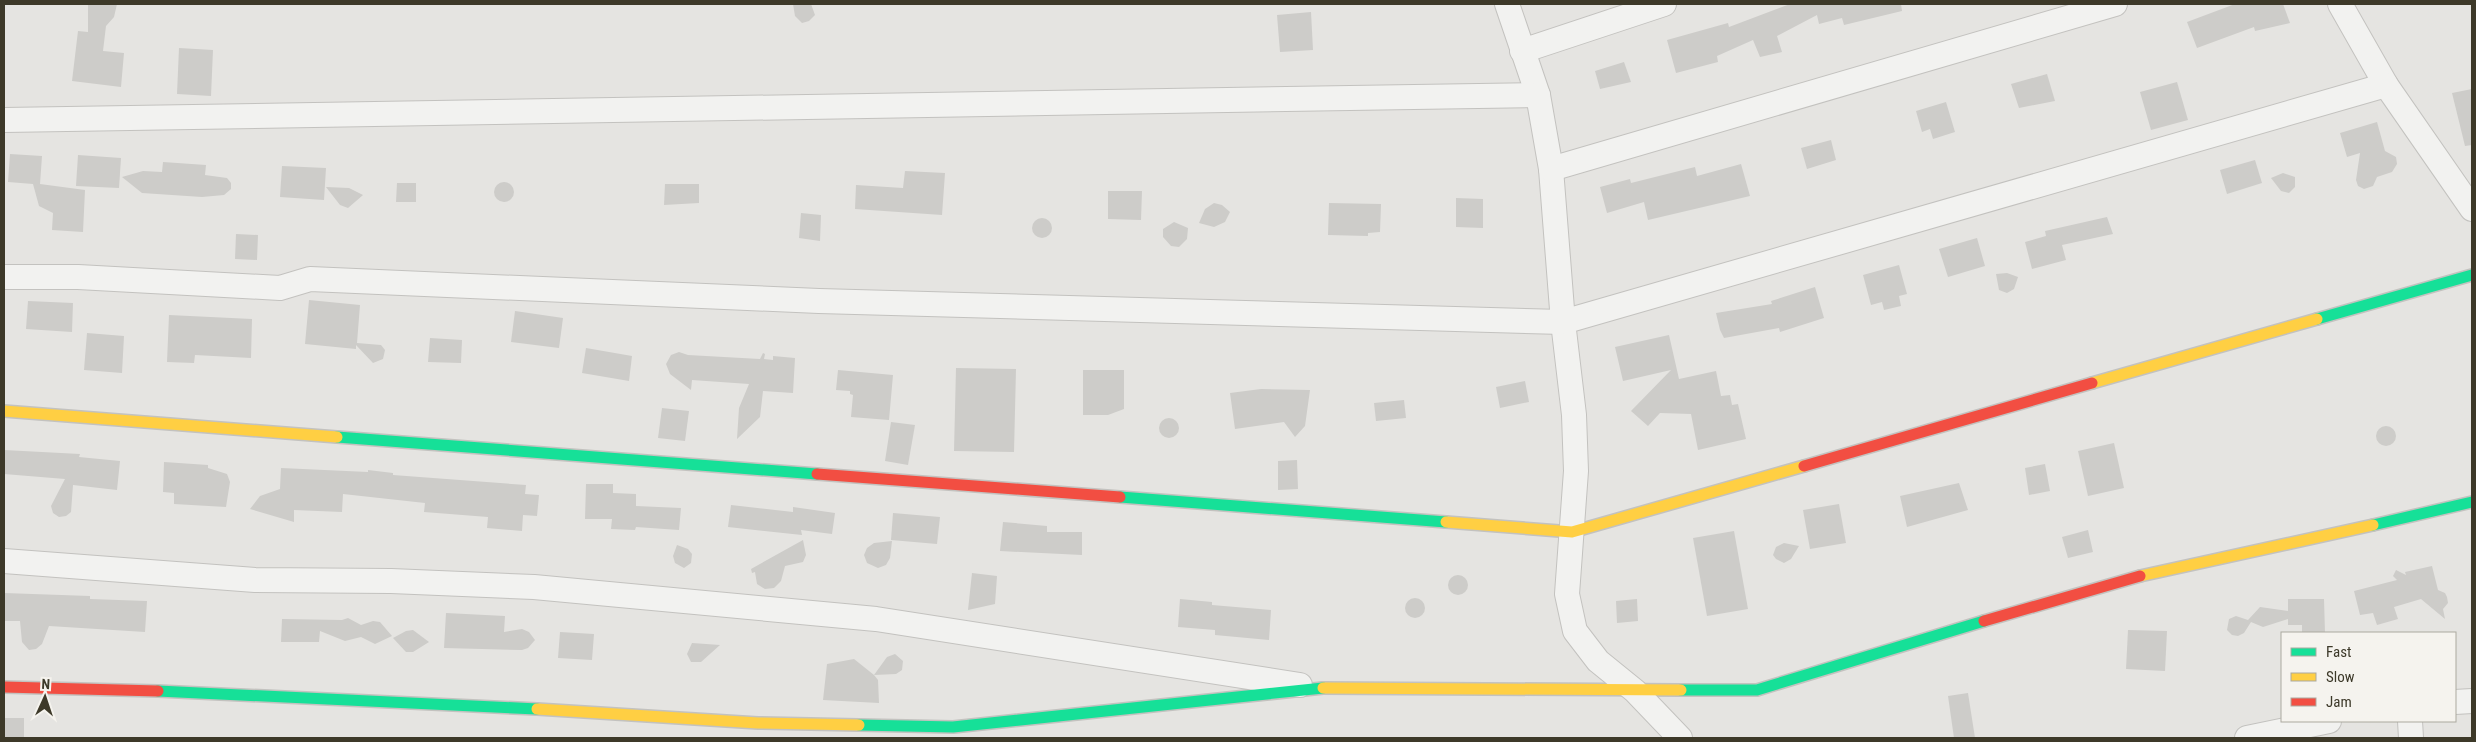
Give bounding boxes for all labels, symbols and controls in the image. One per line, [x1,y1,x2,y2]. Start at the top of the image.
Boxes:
legend [2281,632,2456,722]
text: Fast [2326,643,2351,661]
text: Slow [2326,668,2355,686]
north arrow [20,672,70,722]
text: N [41,676,50,692]
text: Jam [2326,693,2352,711]

